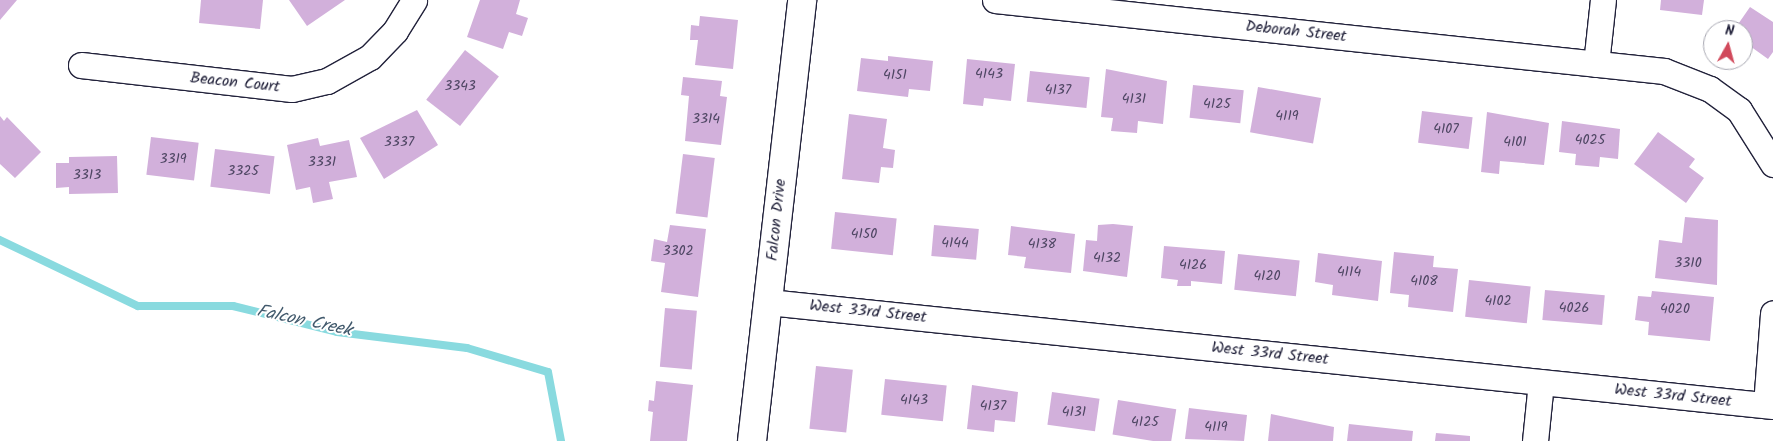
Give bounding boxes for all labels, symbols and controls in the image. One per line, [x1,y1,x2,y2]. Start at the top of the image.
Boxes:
street label: Deborah Street [1245,17,1347,47]
north arrow [1703,20,1753,70]
text: N [1724,20,1735,43]
house number: 4143 [975,66,1003,82]
house number: 4151 [883,67,907,83]
street label: Beacon Court [189,69,281,97]
house number: 3343 [444,78,476,94]
house number: 4137 [1045,82,1071,98]
house number: 4131 [1122,91,1146,107]
house number: 4125 [1203,96,1231,112]
house number: 4119 [1275,108,1299,124]
house number: 3314 [692,111,720,127]
house number: 4107 [1433,121,1459,137]
house number: 4025 [1575,132,1605,148]
house number: 3337 [384,134,414,150]
house number: 4101 [1503,134,1527,150]
house number: 3319 [159,151,187,167]
house number: 3331 [308,154,336,170]
house number: 3325 [227,163,259,179]
house number: 3313 [73,167,101,183]
street label: Falcon Drive [763,178,791,262]
house number: 4150 [851,226,877,242]
house number: 4144 [941,235,969,251]
house number: 4138 [1028,236,1056,252]
house number: 3302 [662,243,694,259]
house number: 4132 [1093,250,1121,266]
house number: 3310 [1674,255,1702,271]
house number: 4126 [1179,257,1207,273]
house number: 4114 [1337,264,1361,280]
house number: 4120 [1253,268,1281,284]
house number: 4108 [1410,273,1438,289]
house number: 4102 [1484,293,1512,309]
street label: West 33rd Street [808,296,928,328]
house number: 4026 [1559,300,1589,316]
water label: Falcon Creek [254,301,354,343]
house number: 4020 [1660,301,1690,317]
street label: West 33rd Street [1210,338,1330,370]
street label: West 33rd Street [1613,380,1733,412]
house number: 4143 [900,392,928,408]
house number: 4137 [980,398,1006,414]
house number: 4131 [1062,404,1086,420]
house number: 4125 [1131,414,1159,430]
house number: 4119 [1204,419,1228,435]

